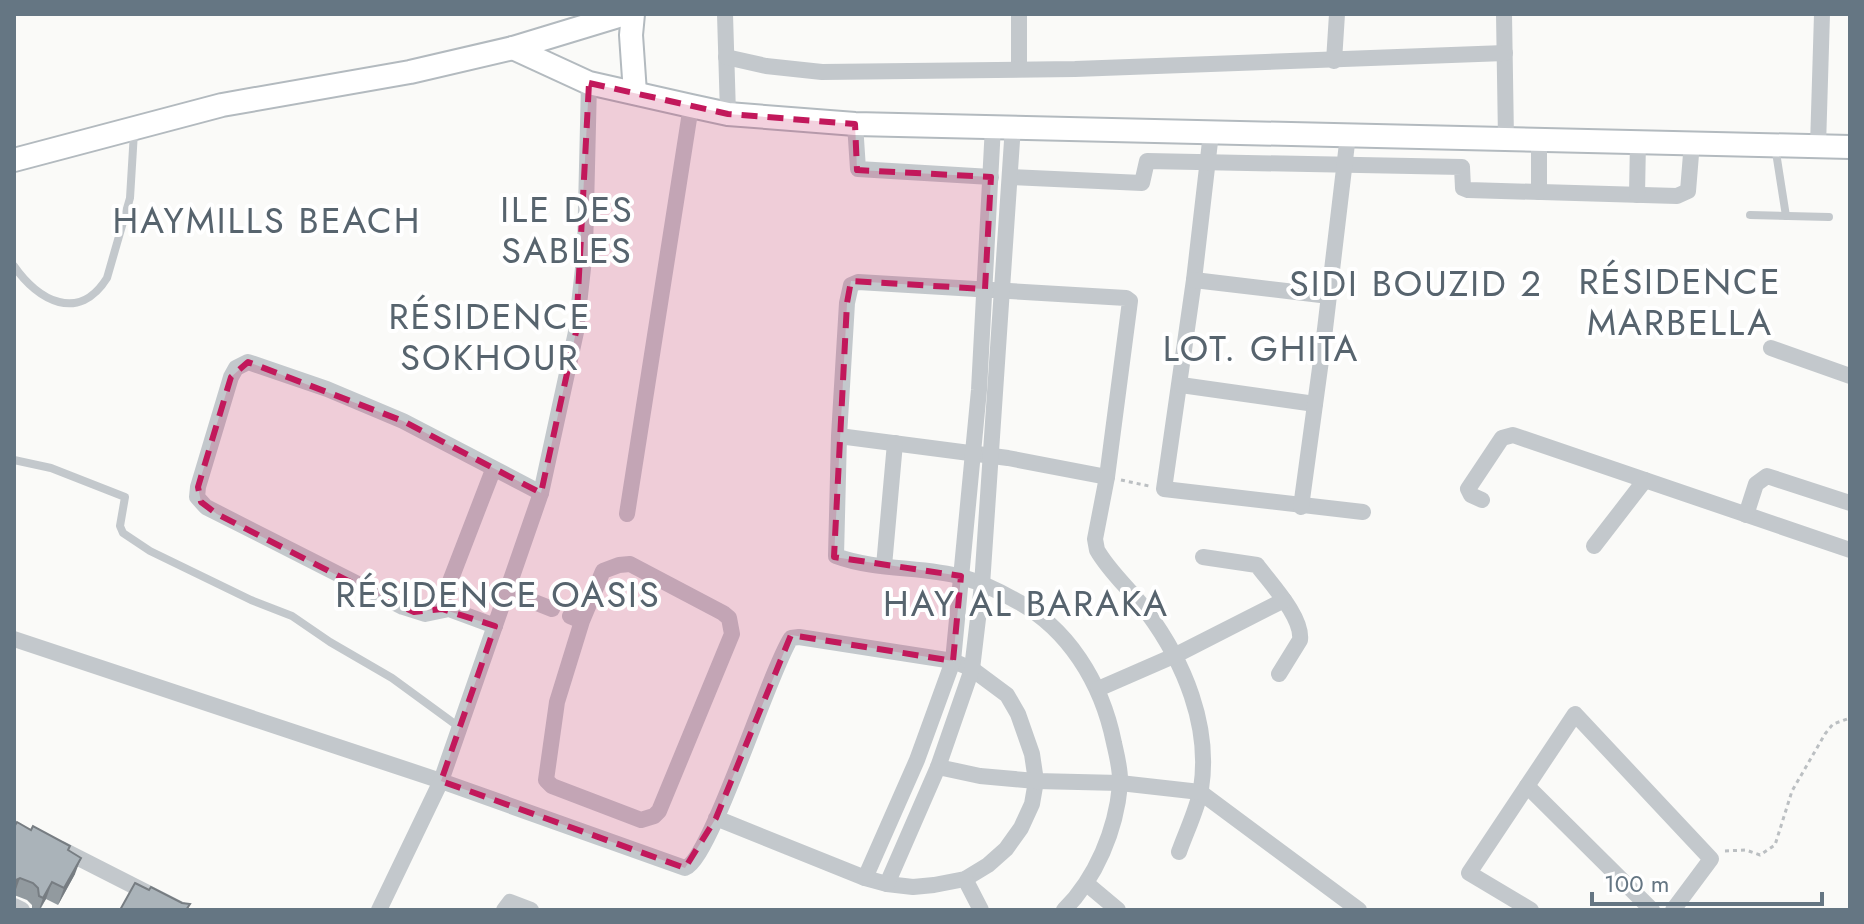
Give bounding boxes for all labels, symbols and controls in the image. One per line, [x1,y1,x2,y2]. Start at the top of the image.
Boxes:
district label: ILE DES SABLES [500,183,634,276]
district label: HAYMILLS BEACH [112,194,422,246]
district label: RÉSIDENCE MARBELLA [1578,255,1782,348]
district label: SIDI BOUZID 2 [1289,257,1543,309]
district label: RÉSIDENCE SOKHOUR [388,290,592,383]
district label: LOT. GHITA [1163,322,1359,374]
district label: RÉSIDENCE OASIS [335,568,661,620]
district label: HAY AL BARAKA [883,577,1169,629]
scale bar [1592,856,1822,906]
text: 100 m [1604,866,1670,901]

